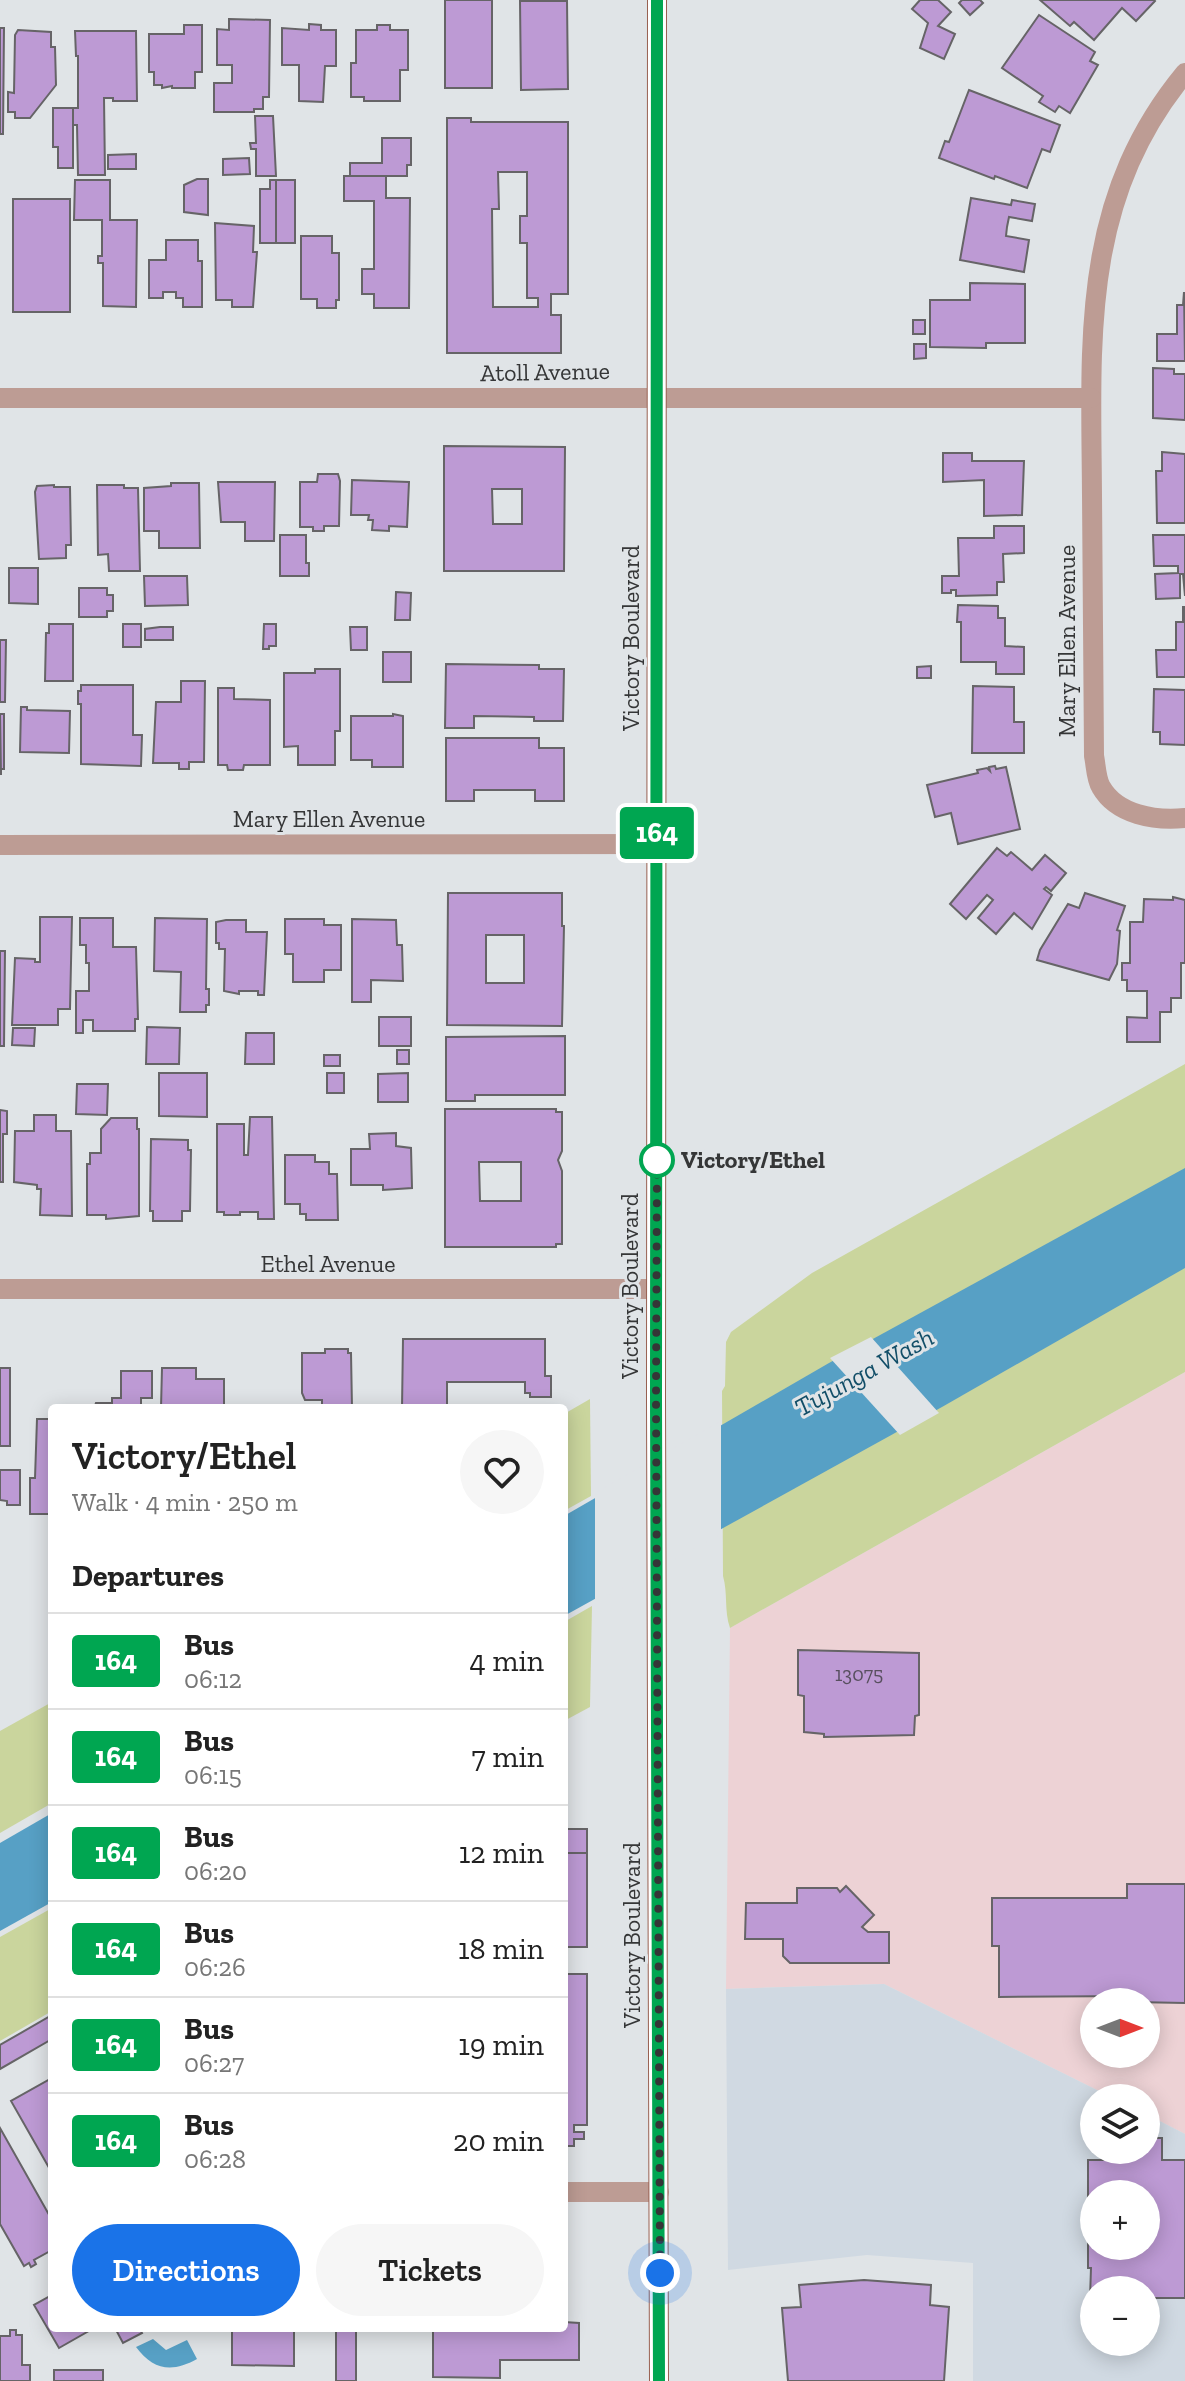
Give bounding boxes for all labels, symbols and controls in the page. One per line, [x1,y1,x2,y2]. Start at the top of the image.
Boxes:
street label: Atoll Avenue [480,356,610,387]
street label: Victory Boulevard [616,545,645,732]
street label: Mary Ellen Avenue [1052,545,1081,737]
street label: Mary Ellen Avenue [233,804,425,833]
line badge: 164 [611,807,703,859]
text: 164 [636,816,678,849]
marker: Victory/Ethel [640,1143,674,1177]
place label: Victory/Ethel [681,1145,825,1174]
street label: Victory Boulevard [615,1193,644,1380]
street label: Ethel Avenue [261,1249,395,1278]
water label: Tujunga Wash [789,1321,939,1423]
button: heart [460,1430,544,1514]
text: Victory/Ethel [72,1433,296,1479]
text: Walk · 4 min · 250 m [72,1486,298,1518]
text: Departures [72,1558,224,1594]
text: Bus [184,1627,234,1663]
text: 4 min [470,1643,544,1679]
text: 164 [95,1644,137,1677]
house number: 13075 [835,1662,883,1686]
text: 06:12 [184,1663,242,1695]
text: Bus [184,1723,234,1759]
text: 7 min [472,1739,544,1775]
text: 164 [95,1740,137,1773]
text: 06:15 [184,1759,242,1791]
text: Bus [184,1819,234,1855]
text: 12 min [459,1835,544,1871]
text: 164 [95,1836,137,1869]
street label: Victory Boulevard [617,1842,646,2029]
text: 06:20 [184,1855,247,1887]
text: Bus [184,1915,234,1951]
text: 18 min [458,1931,544,1967]
text: 164 [95,1932,137,1965]
text: 06:26 [184,1951,246,1983]
north arrow [1080,1988,1160,2068]
map controls [1080,1988,1160,2356]
text: Bus [184,2011,234,2047]
text: 19 min [458,2027,544,2063]
text: 164 [95,2028,137,2061]
text: 06:27 [184,2047,244,2079]
button: layers [1080,2084,1160,2164]
text: Bus [184,2107,234,2143]
text: 20 min [453,2123,544,2159]
text: 164 [95,2124,137,2157]
text: 06:28 [184,2143,246,2175]
button: + [1080,2180,1160,2260]
button: Directions [72,2224,300,2316]
button: Tickets [316,2224,544,2316]
your location [640,2253,680,2293]
button: − [1080,2276,1160,2356]

